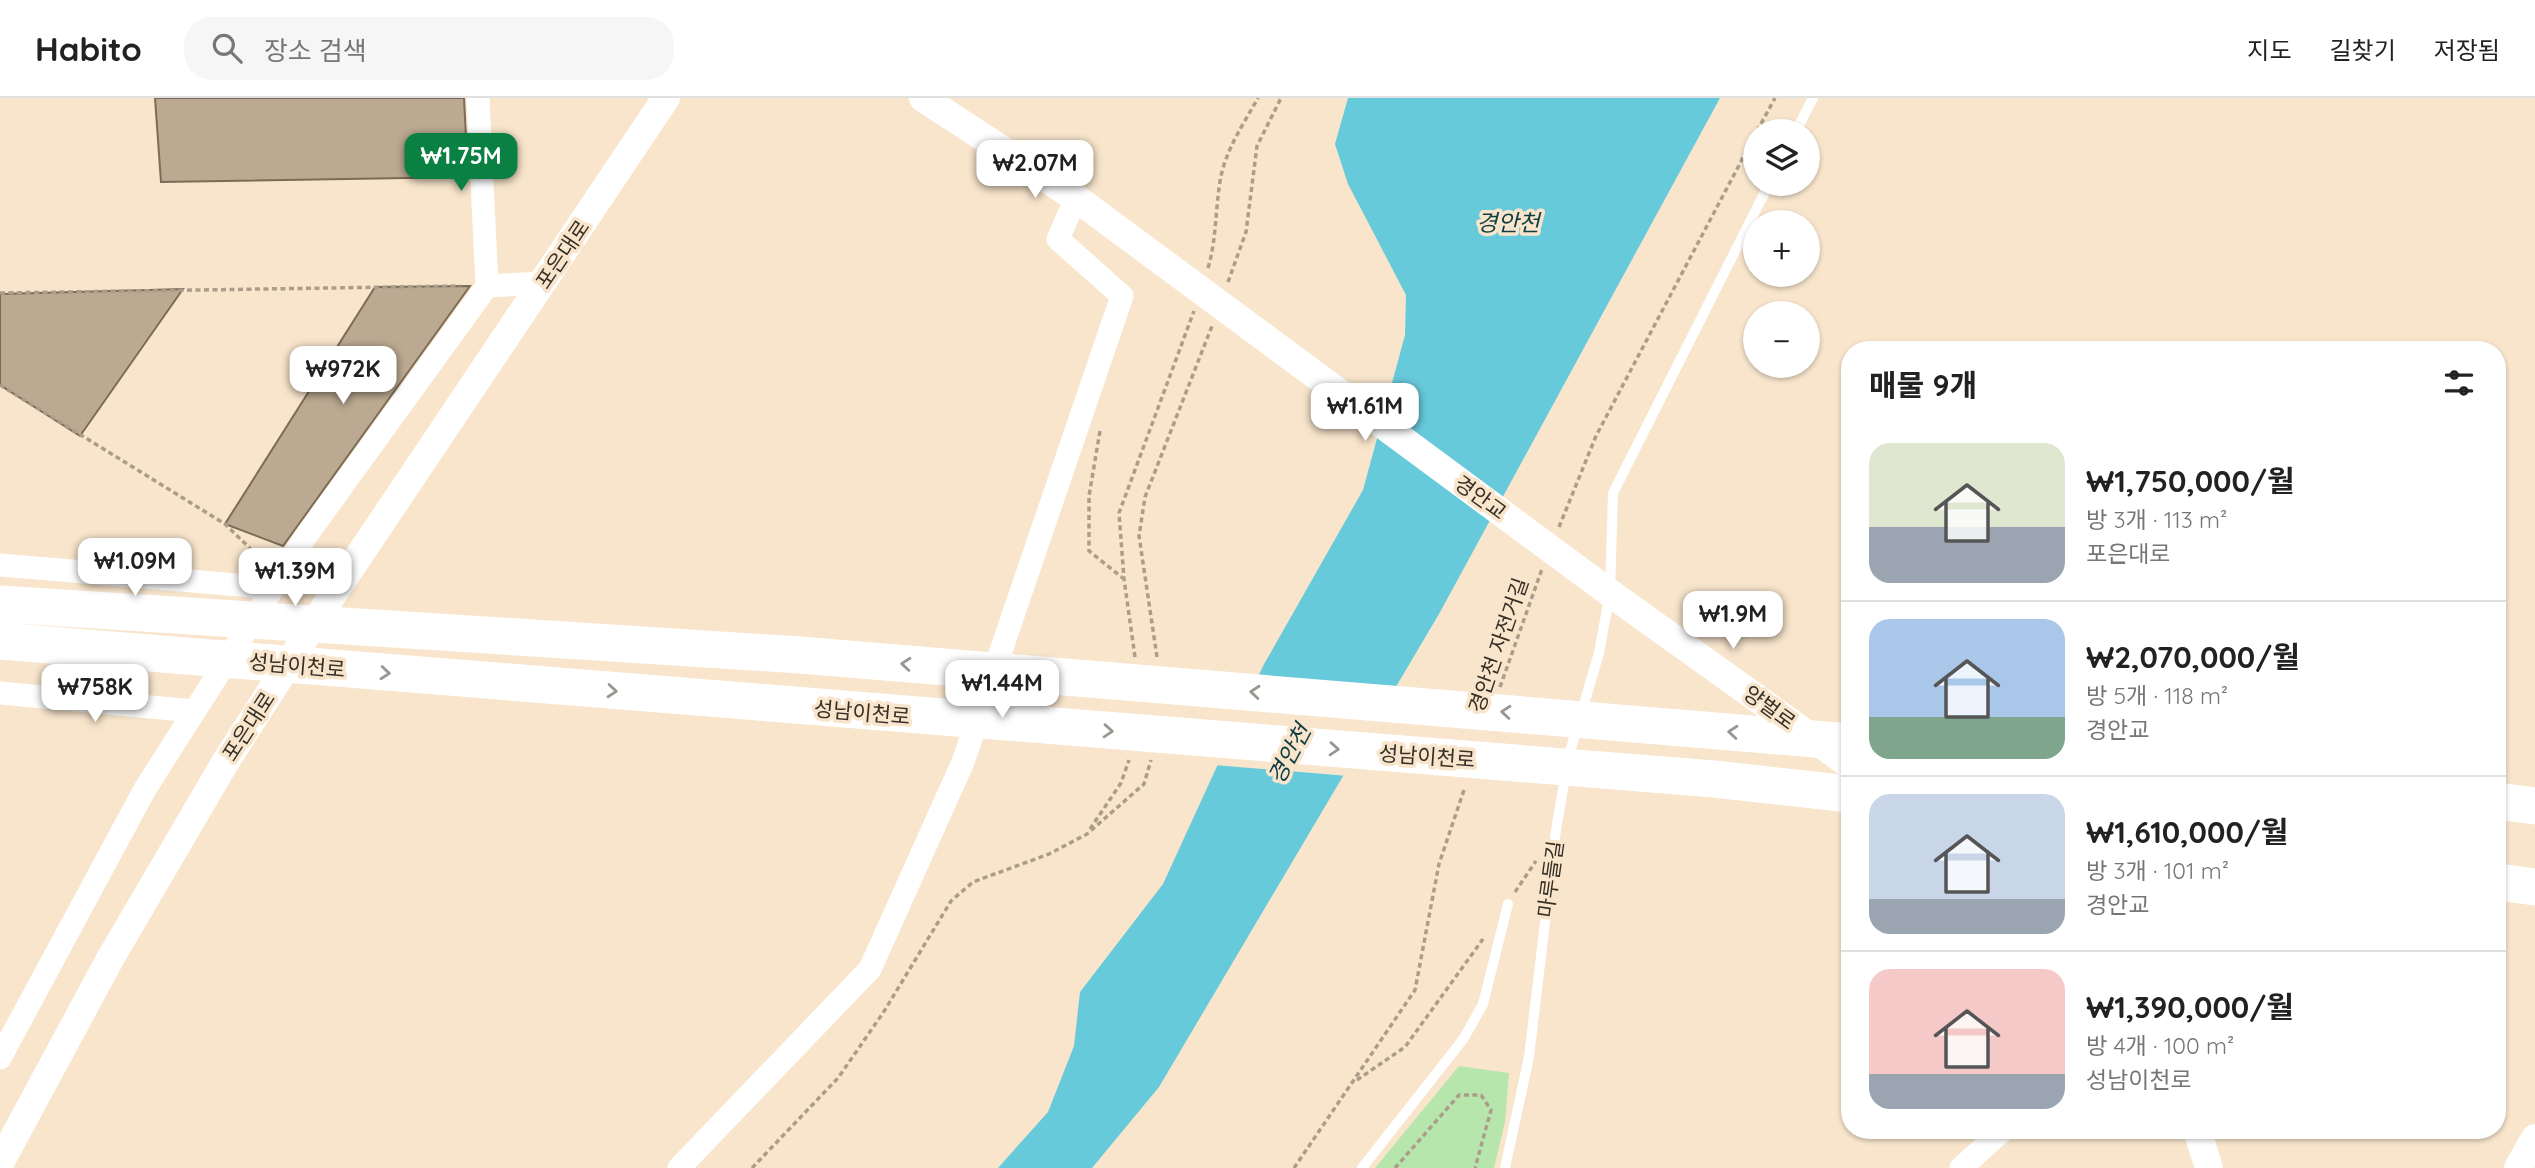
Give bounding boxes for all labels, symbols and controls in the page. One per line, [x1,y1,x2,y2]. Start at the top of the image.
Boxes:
search box [184,17,674,80]
text: Habito [35,28,142,69]
icon: search [208,29,246,67]
text: 장소 검색 [264,34,367,67]
text: 지도 [2247,35,2292,65]
text: 길찾기 [2330,35,2396,65]
text: 저장됨 [2434,35,2500,65]
map controls [1743,119,1820,378]
button: layers [1743,119,1820,196]
pin: ₩1.75M [404,134,518,193]
pin: ₩2.07M [978,140,1092,200]
text: ₩1.75M [420,141,502,170]
text: ₩2.07M [992,148,1078,177]
water label: 경안천 [1476,208,1543,237]
button: + [1743,210,1820,287]
street label: 포은대로 [530,215,594,293]
button: − [1743,301,1820,378]
pin: ₩972K [294,346,392,406]
text: ₩972K [306,354,380,383]
icon: filters [2440,364,2478,402]
text: 매물 9개 [1869,366,1977,404]
pin: ₩1.61M [1308,384,1422,443]
text: ₩1.61M [1327,391,1403,420]
text: ₩1,750,000/월 [2086,462,2295,500]
street label: 경안교 [1450,469,1512,525]
icon: home [1925,471,2009,555]
text: 방 3개 · 113 m² [2086,505,2227,534]
pin: ₩1.09M [78,538,192,598]
text: 포은대로 [2086,539,2171,568]
text: ₩1.09M [94,546,176,575]
pin: ₩1.39M [238,548,352,608]
text: ₩1.39M [255,556,335,585]
street label: 경안천 자전거길 [1463,574,1533,716]
pin: ₩1.9M [1684,592,1782,651]
text: ₩1.9M [1699,599,1767,628]
text: ₩2,070,000/월 [2086,638,2300,676]
icon: home [1925,647,2009,731]
street label: 성남이천로 [248,648,346,682]
one-way arrow [900,657,911,672]
pin: ₩1.44M [945,660,1059,720]
pin: ₩758K [46,664,144,724]
one-way arrow [380,665,391,680]
text: ₩1.44M [961,668,1043,697]
text: ₩758K [57,672,133,701]
street label: 양벌로 [1739,679,1801,735]
text: 방 5개 · 118 m² [2086,681,2228,710]
one-way arrow [607,683,618,698]
one-way arrow [1249,685,1260,700]
street label: 포은대로 [216,687,280,765]
street label: 성남이천로 [813,695,911,729]
one-way arrow [1500,705,1511,720]
text: 경안교 [2086,715,2149,744]
water label: 경안천 [1261,717,1318,789]
one-way arrow [1102,723,1113,738]
one-way arrow [1727,725,1738,740]
street label: 성남이천로 [1378,740,1476,772]
one-way arrow [1329,741,1340,756]
text: ₩1,610,000/월 [2086,813,2288,851]
icon: home [1925,822,2009,906]
street label: 마루들길 [1532,839,1568,919]
text: 방 3개 · 101 m² [2086,856,2229,885]
text: 경안교 [2086,890,2149,919]
text: ₩1,390,000/월 [2086,988,2294,1026]
icon: home [1925,997,2009,1081]
text: 방 4개 · 100 m² [2086,1031,2234,1060]
text: 성남이천로 [2086,1065,2192,1094]

